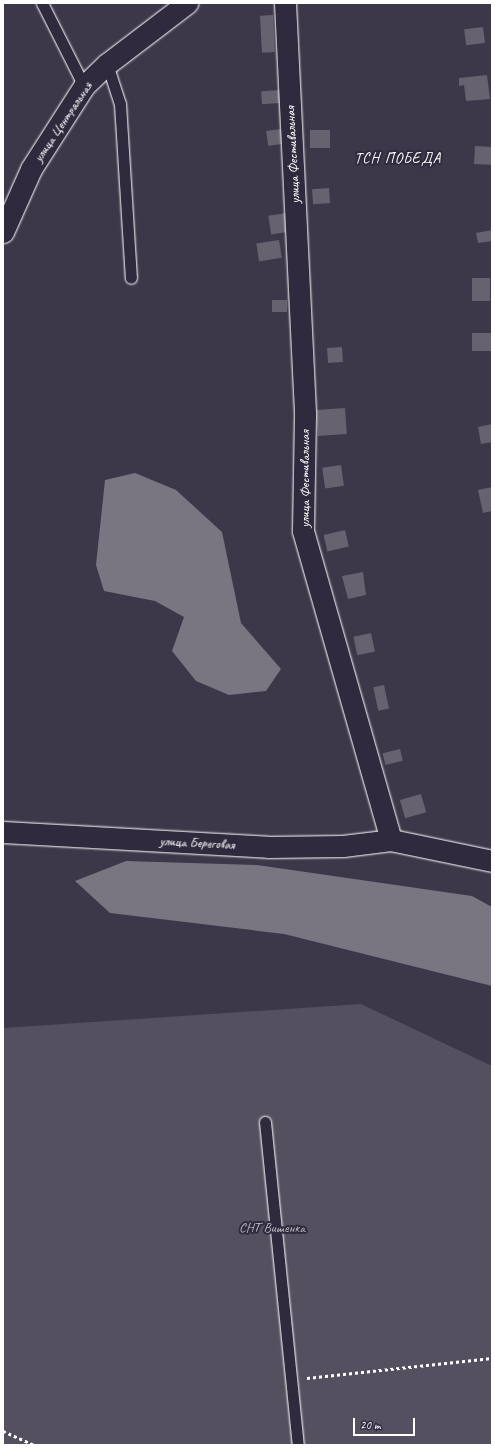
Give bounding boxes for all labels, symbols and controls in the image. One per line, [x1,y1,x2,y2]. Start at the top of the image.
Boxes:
street label: улица Центральная [30,78,96,166]
street label: улица Фестивальная [282,105,304,205]
district label: ТСН ПОБЕДА [354,150,442,168]
street label: улица Фестивальная [297,430,313,528]
street label: улица Береговая [159,833,235,853]
park label: СНТ Вишенка [239,1220,305,1236]
scale bar [355,1410,417,1436]
text: 20 m [360,1417,380,1433]

